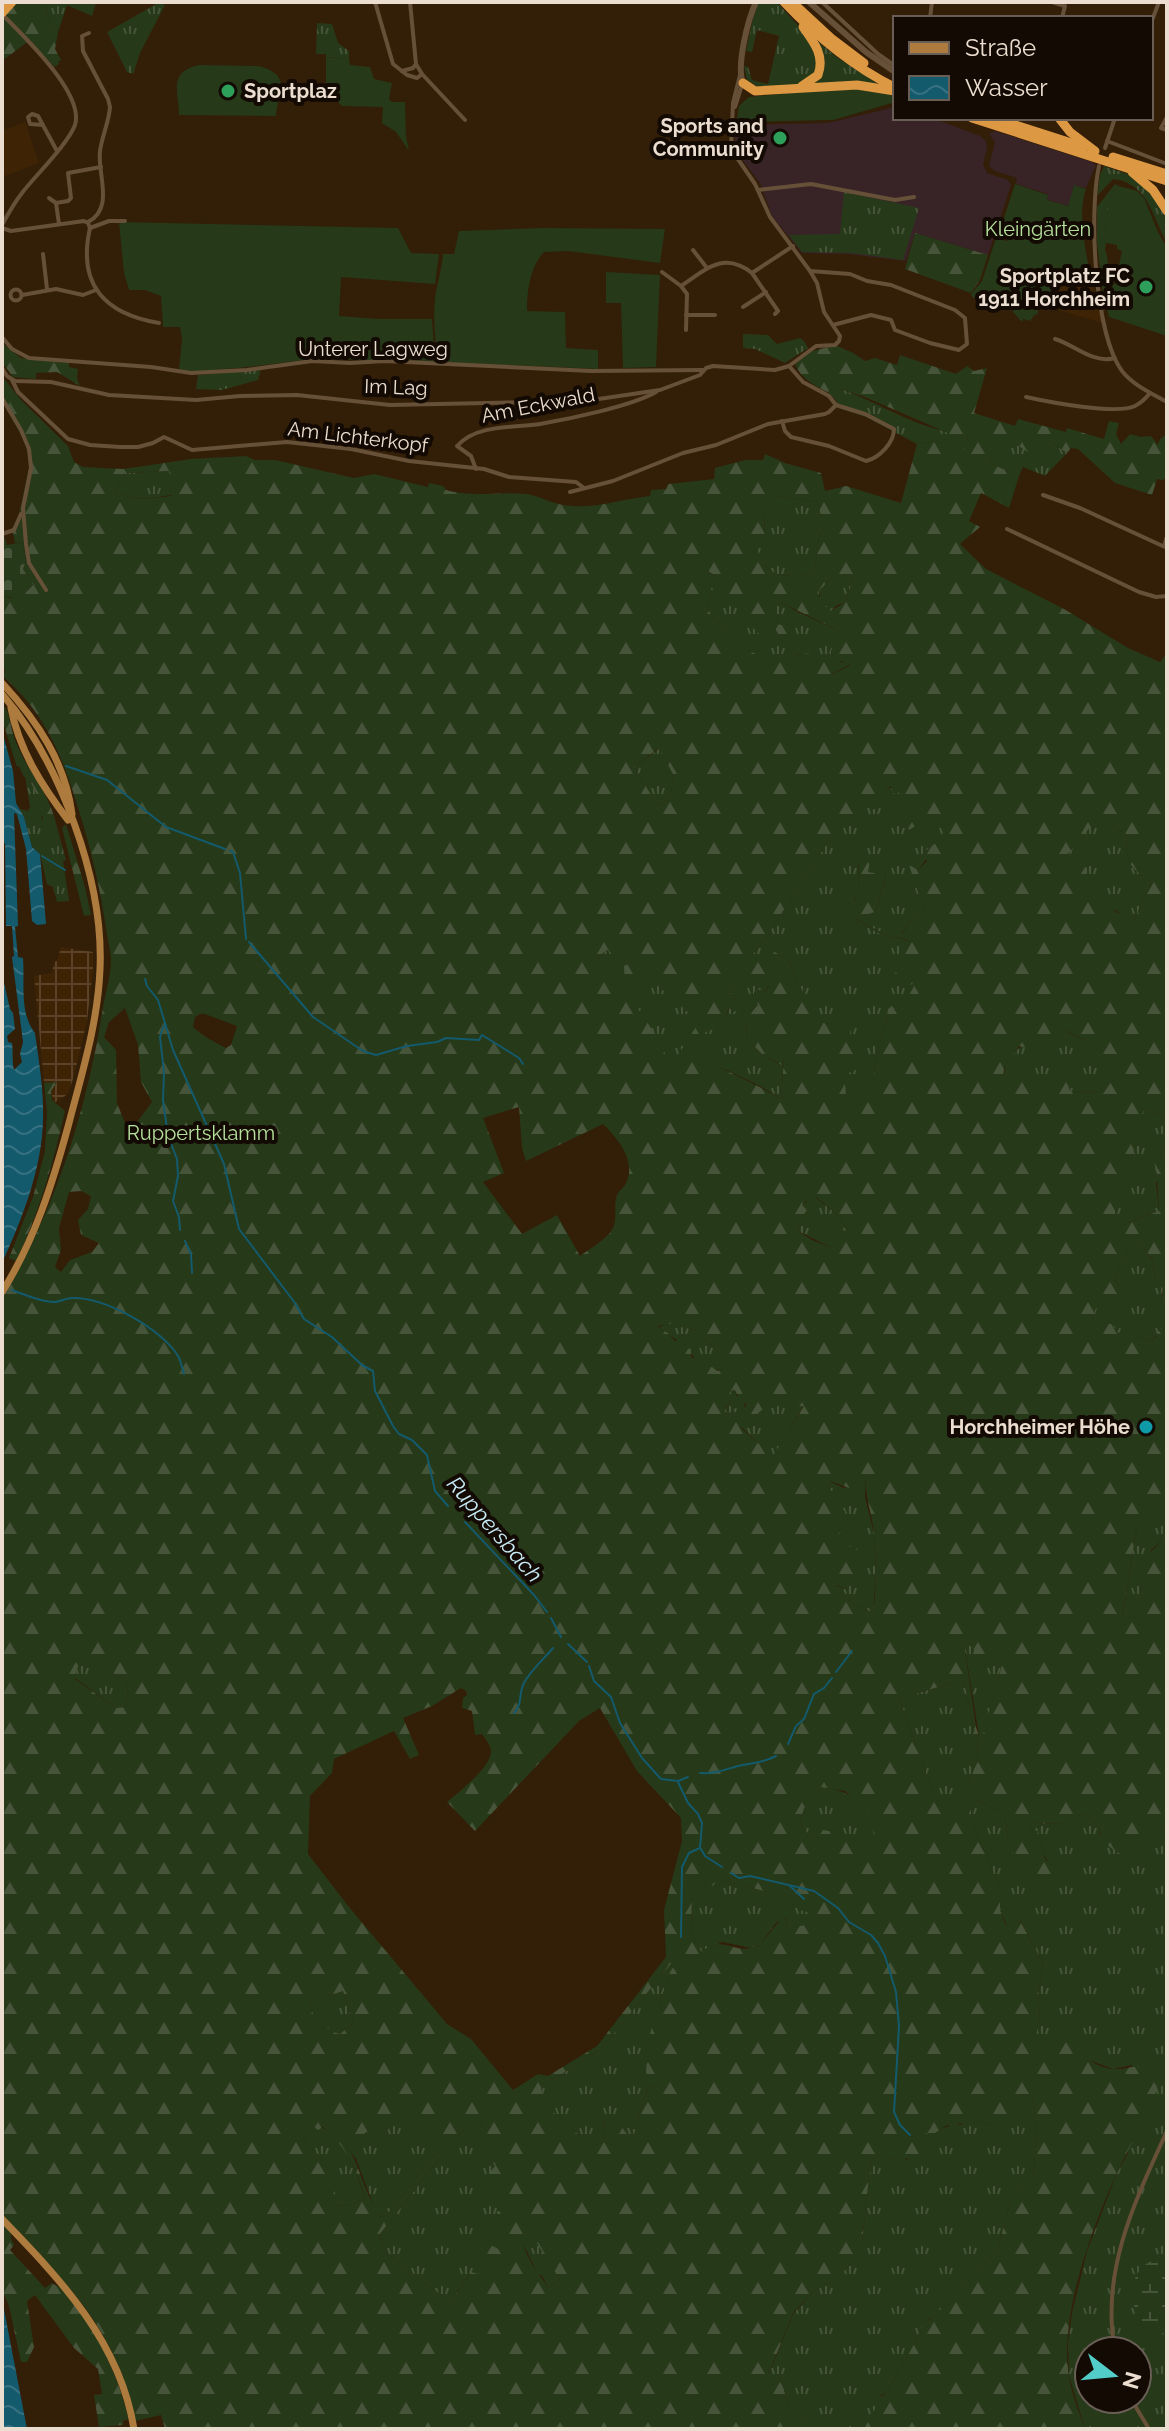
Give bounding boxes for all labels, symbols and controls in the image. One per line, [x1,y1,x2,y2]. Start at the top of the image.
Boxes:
legend [893,16,1153,120]
text: Straße [965,33,1036,62]
text: Wasser [965,73,1048,102]
place label: Sportplaz [244,79,337,103]
marker: Sportplaz [219,82,237,100]
place label: Sports and Community [653,114,764,161]
marker: Sports and Community [771,129,789,147]
park label: Kleingärten [985,217,1091,241]
place label: Sportplatz FC 1911 Horchheim [978,264,1130,311]
marker: Sportplatz FC 1911 Horchheim [1137,278,1155,296]
street label: Unterer Lagweg [298,337,448,361]
street label: Im Lag [364,374,428,400]
street label: Am Eckwald [479,382,597,428]
street label: Am Lichterkopf [286,416,431,458]
park label: Ruppertsklamm [127,1121,275,1145]
place label: Horchheimer Höhe [949,1415,1130,1439]
marker: Horchheimer Höhe [1137,1418,1155,1436]
water label: Ruppersbach [442,1471,548,1587]
north arrow [1073,2335,1153,2415]
text: N [1117,2369,1147,2392]

